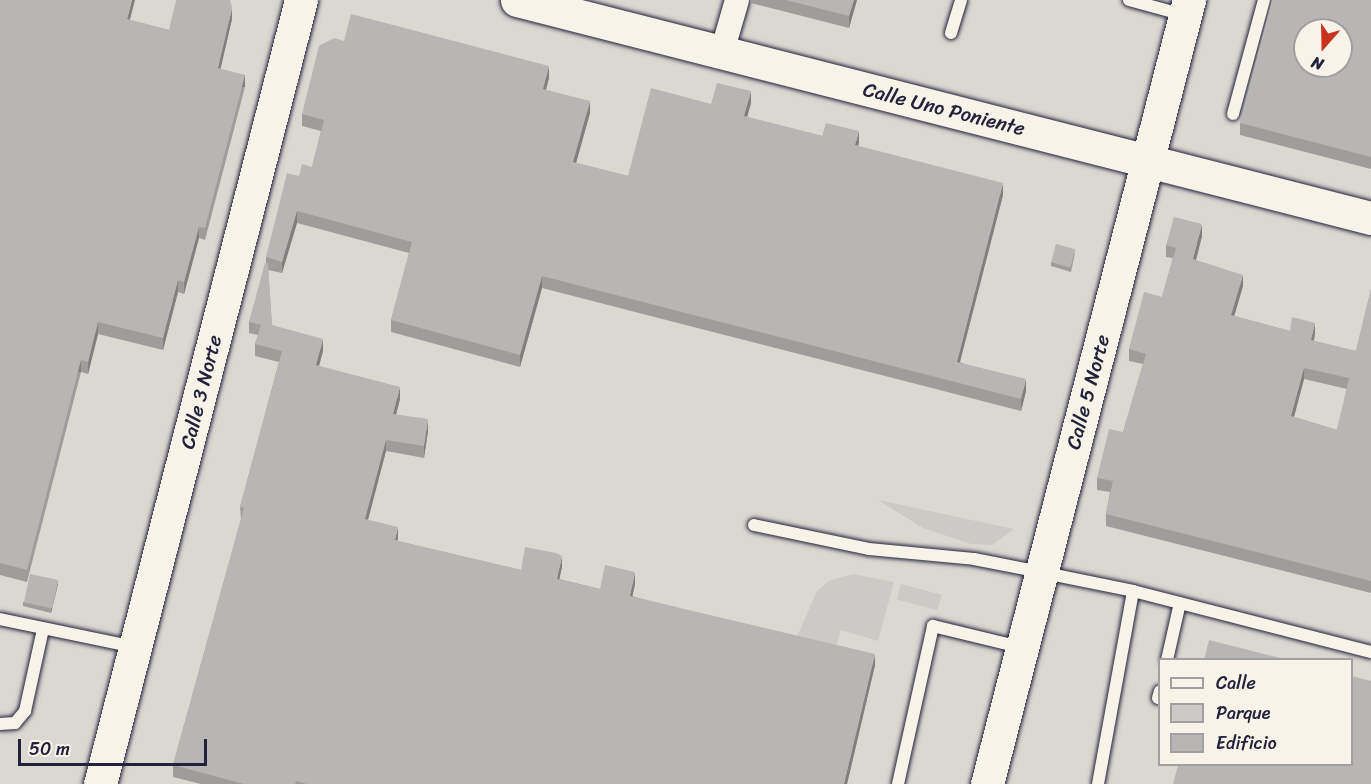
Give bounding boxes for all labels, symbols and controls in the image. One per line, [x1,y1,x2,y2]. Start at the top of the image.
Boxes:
north arrow [1293,18,1353,78]
text: N [1307,48,1328,79]
street label: Calle Uno Poniente [860,77,1028,141]
street label: Calle 3 Norte [175,332,227,452]
street label: Calle 5 Norte [1061,332,1115,452]
legend [1158,658,1353,766]
text: Calle [1216,667,1256,699]
text: Parque [1216,697,1270,729]
scale bar [21,727,210,765]
text: Edificio [1216,727,1277,759]
text: 50 m [29,733,70,765]

